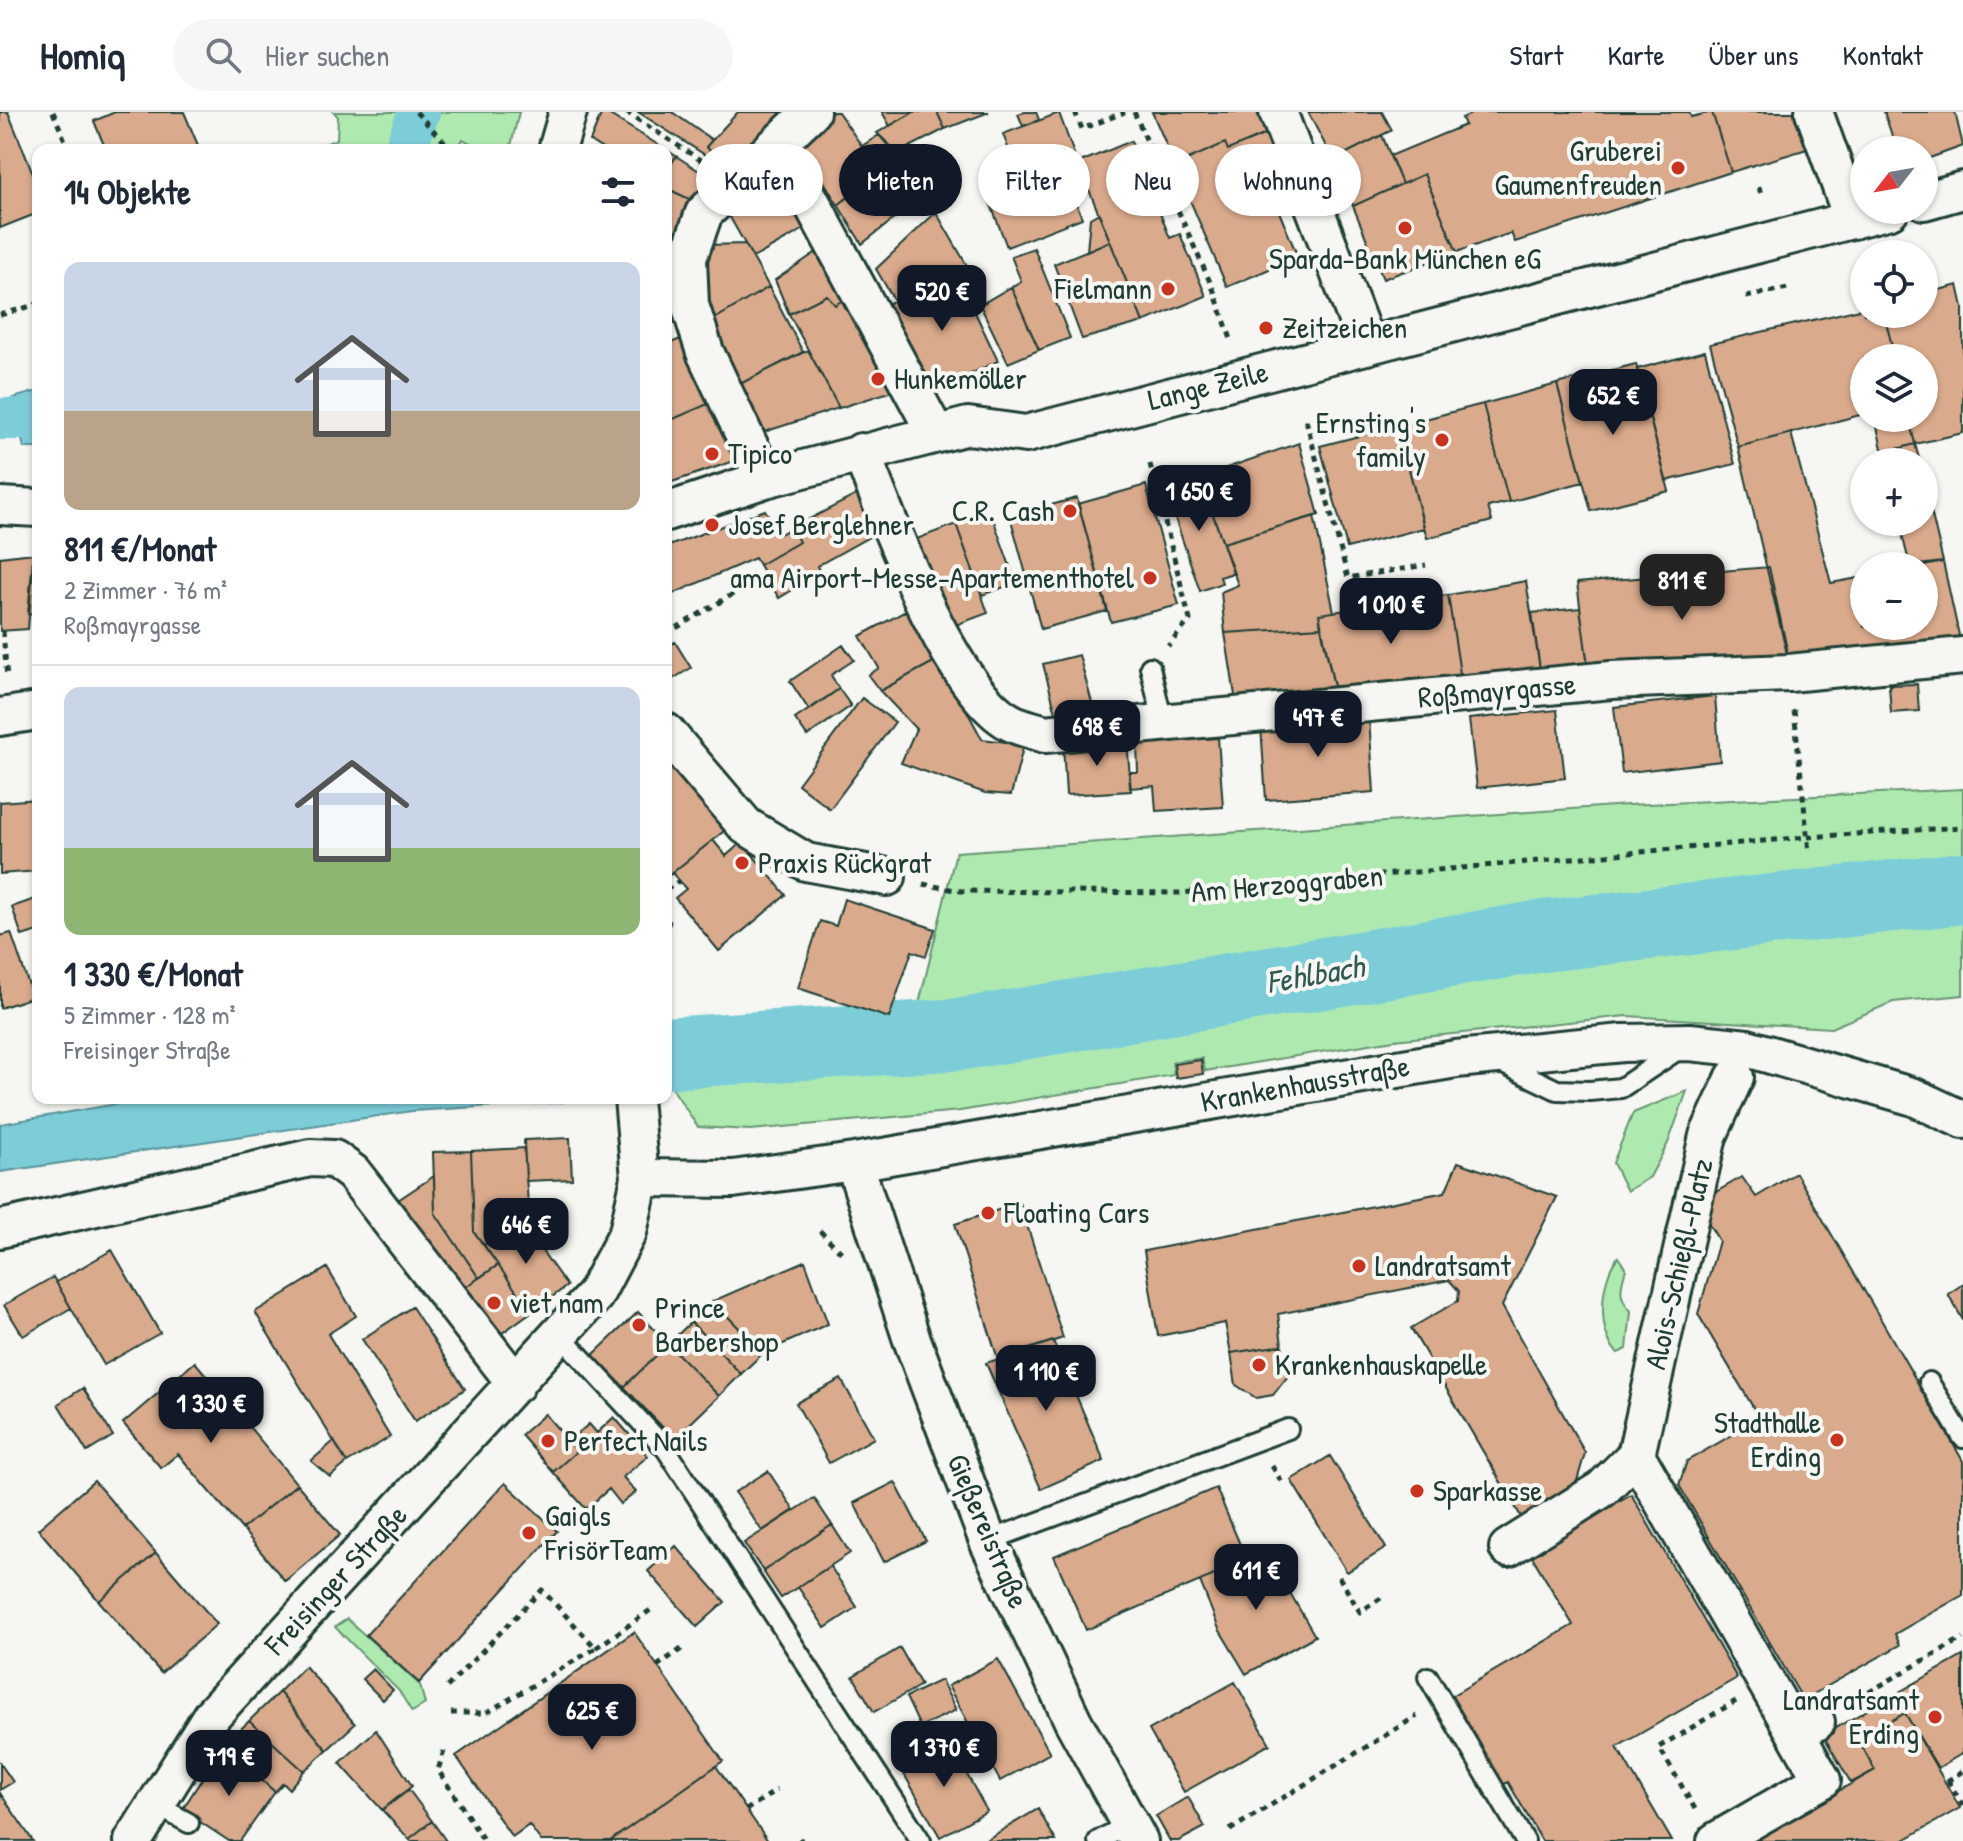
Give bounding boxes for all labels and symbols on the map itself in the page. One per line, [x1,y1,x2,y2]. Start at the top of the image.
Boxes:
place label: Gruberei Gaumenfreuden [1494,130,1662,204]
north arrow [1850,136,1938,224]
marker: Gruberei Gaumenfreuden [1669,159,1687,177]
marker: Sparda-Bank München eG [1396,219,1414,237]
place label: Sparda-Bank München eG [1269,238,1541,278]
pin: 520 € [886,265,998,333]
place label: Fielmann [1054,268,1152,308]
marker: Fielmann [1159,280,1177,298]
place label: Zeitzeichen [1282,307,1407,347]
marker: Zeitzeichen [1257,319,1275,337]
street label: Lange Zeile [1144,351,1272,419]
place label: Hunkemöller [894,358,1027,398]
pin: 652 € [1557,369,1669,437]
marker: Hunkemöller [869,370,887,388]
place label: Ernsting's family [1316,402,1426,476]
marker: Ernsting's family [1433,431,1451,449]
place label: Tipico [728,433,792,473]
marker: Tipico [703,445,721,463]
pin: 1 650 € [1125,465,1273,533]
place label: C.R. Cash [952,490,1054,530]
marker: C.R. Cash [1061,502,1079,520]
place label: Josef Berglehner [728,504,914,544]
marker: Josef Berglehner [703,516,721,534]
pin: 811 € [1626,554,1738,622]
place label: ama Airport-Messe-Apartementhotel [730,557,1134,597]
marker: ama Airport-Messe-Apartementhotel [1141,569,1159,587]
pin: 1 010 € [1317,578,1465,646]
street label: Roßmayrgasse [1416,663,1577,717]
pin: 497 € [1262,691,1374,759]
pin: 698 € [1041,700,1153,768]
place label: Praxis Rückgrat [758,842,932,882]
marker: Praxis Rückgrat [733,854,751,872]
street label: Am Herzoggraben [1189,855,1384,911]
water label: Fehlbach [1263,943,1370,1003]
street label: Krankenhausstraße [1197,1045,1412,1121]
street label: Alois-Schießl-Platz [1634,1154,1722,1373]
place label: Floating Cars [1003,1192,1149,1232]
pin: 646 € [470,1198,582,1266]
marker: Floating Cars [979,1204,997,1222]
place label: Landratsamt [1375,1245,1512,1285]
marker: Landratsamt [1350,1257,1368,1275]
place label: viet nam [510,1282,604,1322]
place label: Prince Barbershop [655,1287,779,1361]
marker: viet nam [485,1294,503,1312]
marker: Prince Barbershop [630,1316,648,1334]
place label: Krankenhauskapelle [1275,1344,1487,1384]
pin: 1 110 € [972,1345,1120,1413]
marker: Krankenhauskapelle [1250,1356,1268,1374]
pin: 1 330 € [137,1377,285,1445]
place label: Stadthalle Erding [1714,1402,1821,1476]
place label: Perfect Nails [564,1420,707,1460]
marker: Stadthalle Erding [1828,1431,1846,1449]
marker: Perfect Nails [539,1432,557,1450]
street label: Gießereistraße [938,1447,1039,1614]
place label: Sparkasse [1433,1470,1542,1510]
marker: Sparkasse [1408,1482,1426,1500]
street label: Freisinger Straße [254,1495,415,1664]
place label: Gaigls FrisörTeam [544,1495,668,1569]
marker: Gaigls FrisörTeam [520,1524,538,1542]
pin: 611 € [1200,1544,1312,1612]
place label: Landratsamt Erding [1783,1679,1920,1753]
pin: 625 € [536,1684,648,1752]
marker: Landratsamt Erding [1926,1708,1944,1726]
pin: 1 370 € [870,1721,1018,1789]
pin: 719 € [173,1730,285,1798]

